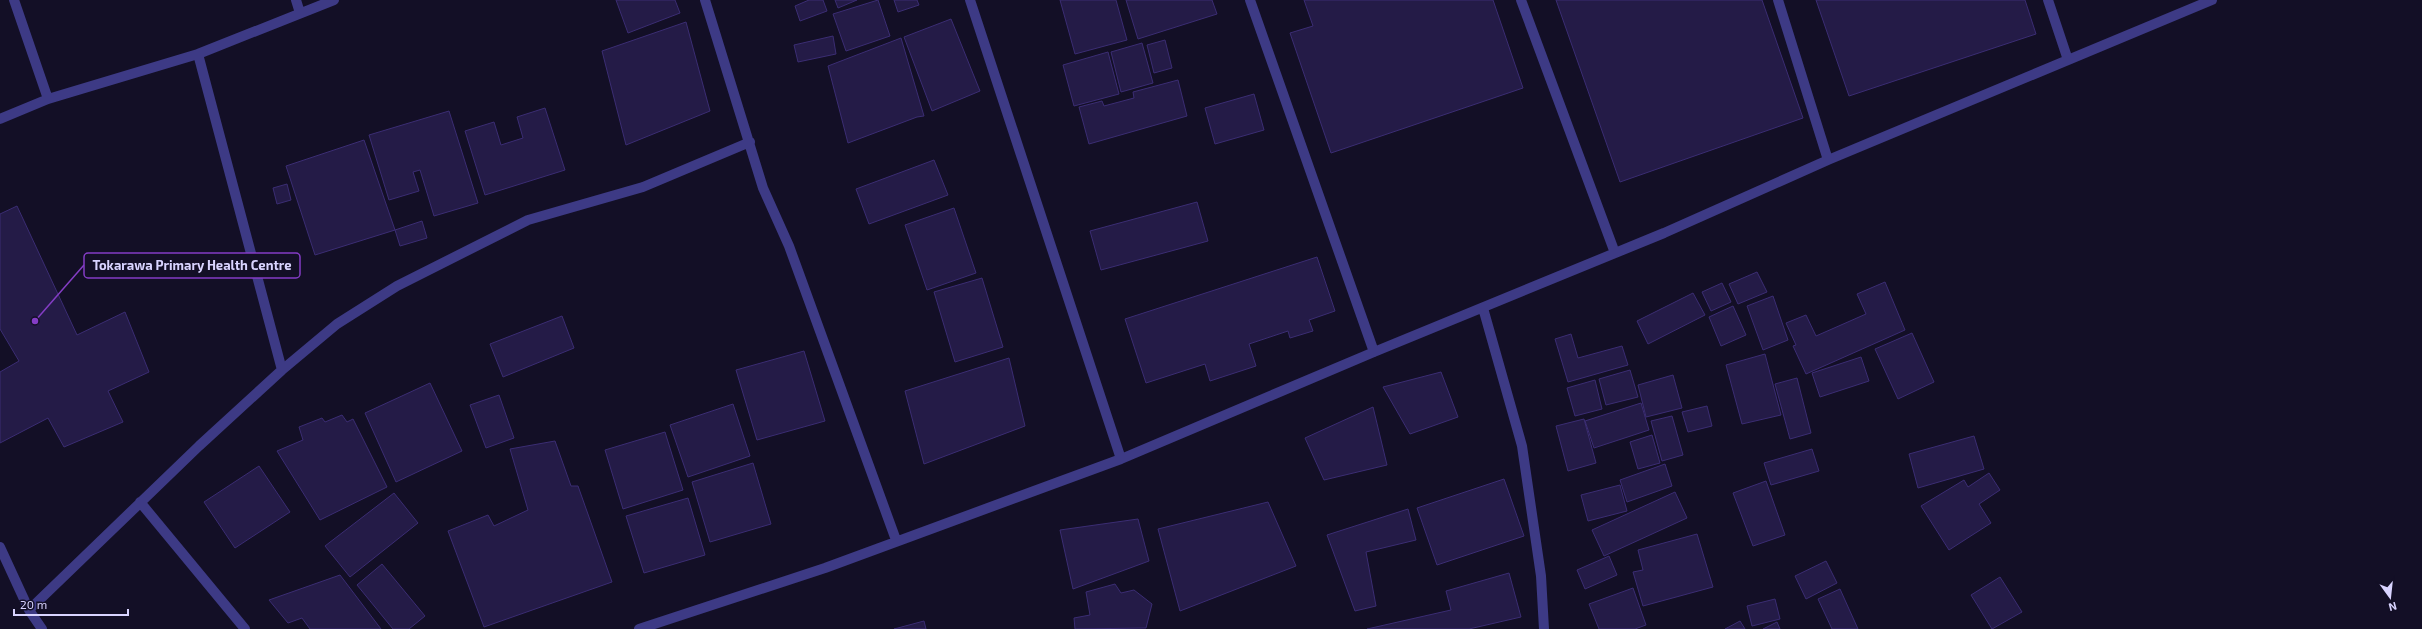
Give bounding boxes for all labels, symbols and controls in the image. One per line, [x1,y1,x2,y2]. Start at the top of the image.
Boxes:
callout: Tokarawa Primary Health Centre [84,253,300,278]
text: Tokarawa Primary Health Centre [92,257,292,273]
north arrow [2370,577,2410,617]
scale bar [14,591,128,617]
text: 20 m [20,597,47,611]
text: N [2387,600,2398,614]

